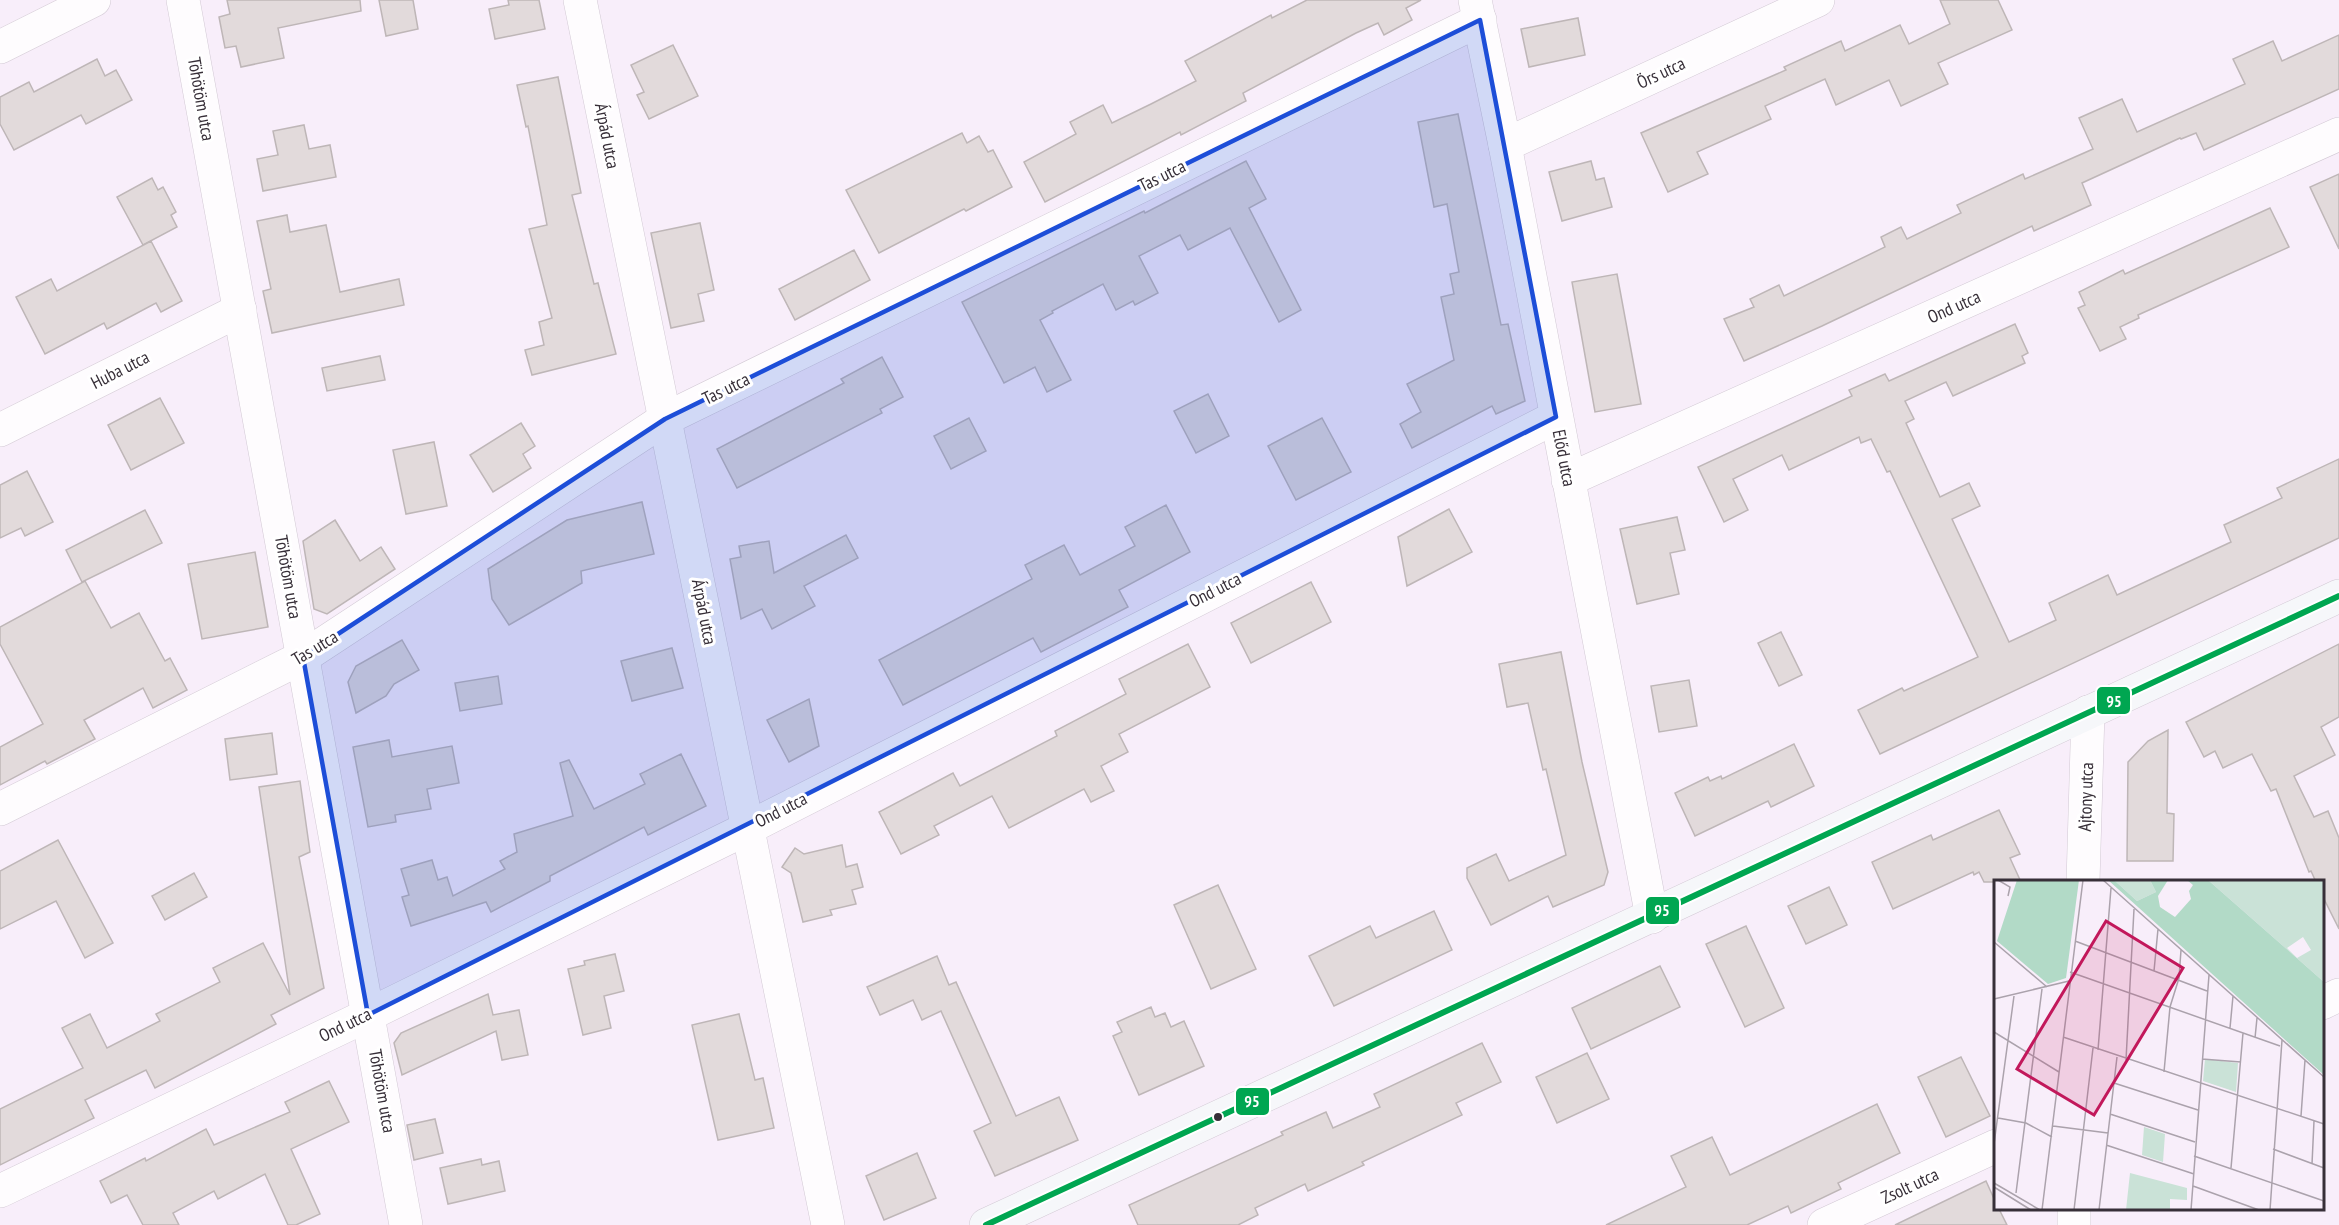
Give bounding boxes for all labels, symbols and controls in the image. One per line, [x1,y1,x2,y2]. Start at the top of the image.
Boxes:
street label: Örs utca [1633,51,1689,94]
street label: Töhötöm utca [183,55,220,143]
street label: Árpád utca [590,101,625,171]
street label: Tas utca [1134,154,1189,197]
street label: Ond utca [1924,285,1984,328]
street label: Huba utca [87,345,153,394]
street label: Tas utca [698,367,753,410]
street label: Előd utca [1548,427,1581,488]
street label: Töhötöm utca [270,533,307,621]
street label: Ond utca [1185,567,1245,612]
street label: Árpád utca [687,577,722,647]
street label: Tas utca [287,625,342,670]
line badge: 95 [2096,686,2131,715]
text: 95 [2106,691,2122,711]
street label: Ajtony utca [2073,762,2098,832]
street label: Ond utca [751,787,811,832]
inset map [1994,880,2324,1210]
line badge: 95 [1645,896,1680,925]
text: 95 [1654,900,1670,920]
street label: Ond utca [315,1002,375,1047]
street label: Töhötöm utca [364,1047,401,1135]
line badge: 95 [1235,1087,1270,1116]
text: 95 [1244,1091,1260,1111]
unlabelled marker [1212,1111,1224,1123]
street label: Zsolt utca [1877,1162,1942,1209]

